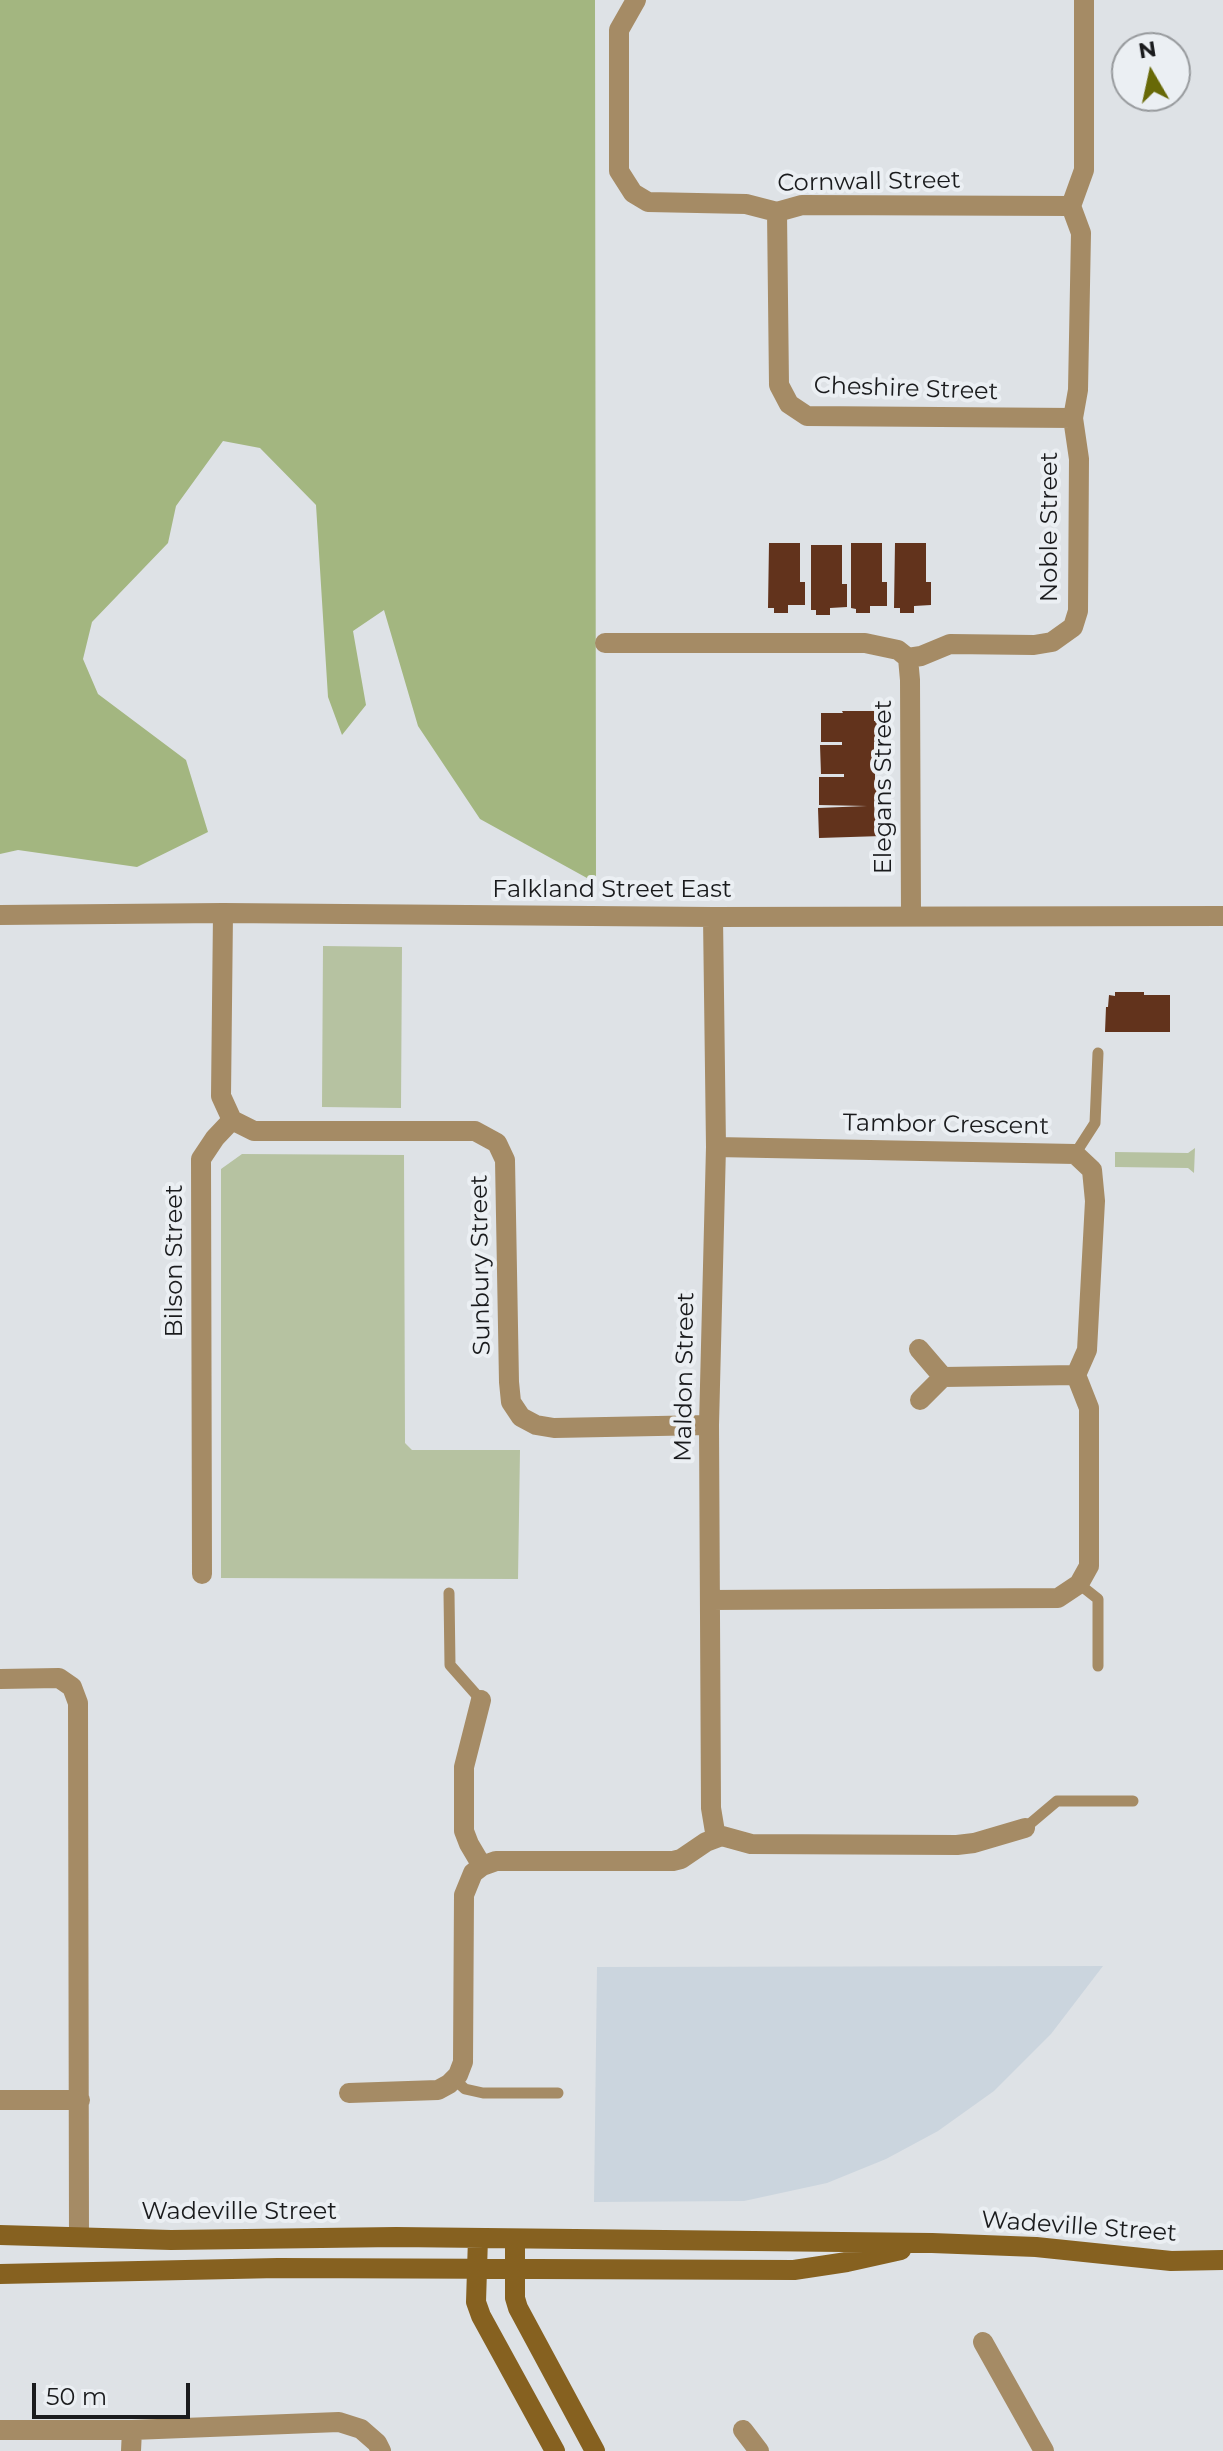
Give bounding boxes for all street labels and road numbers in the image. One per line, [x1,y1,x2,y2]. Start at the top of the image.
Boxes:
street label: Cornwall Street [777,166,961,198]
street label: Cheshire Street [813,371,999,407]
street label: Noble Street [1036,452,1064,602]
street label: Elegans Street [870,700,898,874]
street label: Falkland Street East [492,876,732,904]
street label: Tambor Crescent [843,1109,1049,1141]
street label: Sunbury Street [465,1174,497,1356]
street label: Bilson Street [161,1185,189,1337]
street label: Maldon Street [669,1292,701,1462]
street label: Wadeville Street [141,2198,337,2226]
street label: Wadeville Street [980,2206,1178,2248]

